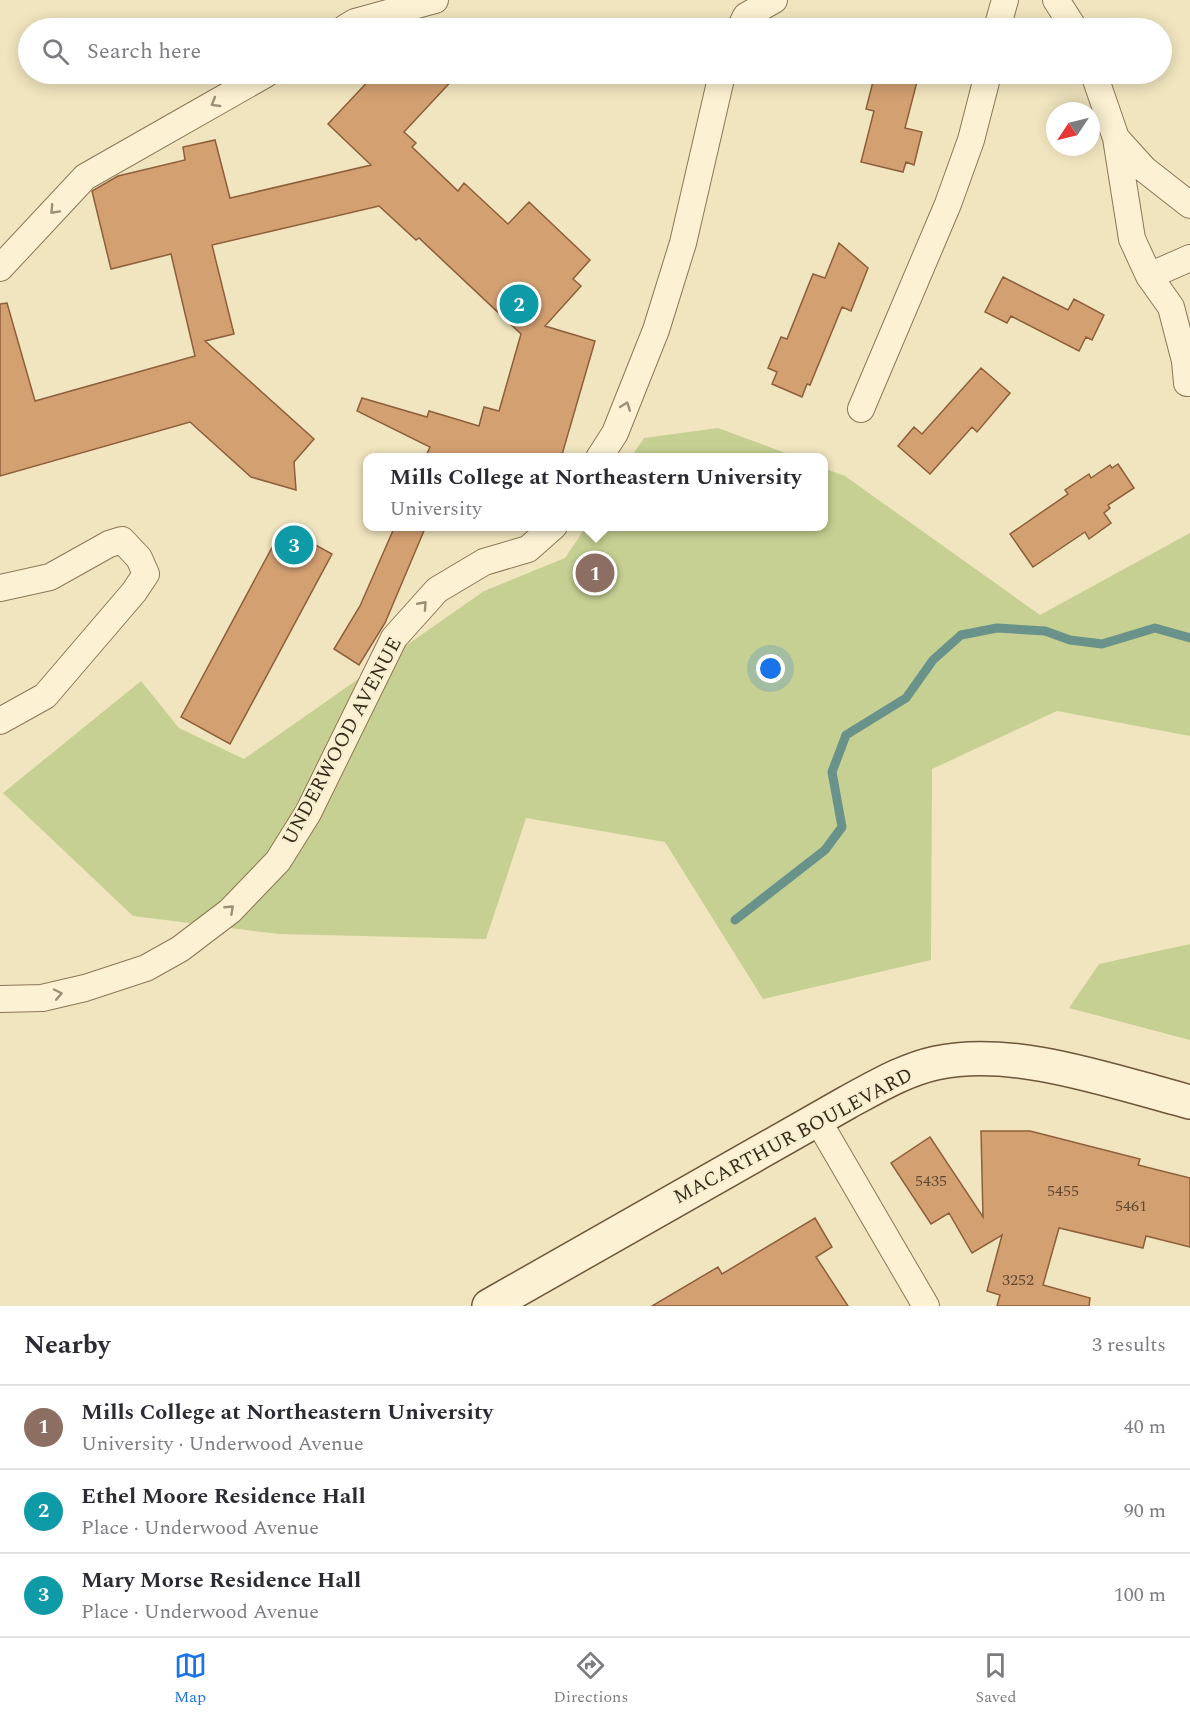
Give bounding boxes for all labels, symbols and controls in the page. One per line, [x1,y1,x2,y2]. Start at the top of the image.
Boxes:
search box [18,18,1172,84]
icon: search [39,35,72,68]
text: Search here [87,35,201,68]
one-way arrow [211,95,221,107]
north arrow [1046,102,1100,156]
one-way arrow [50,203,61,214]
pin: 2 [500,282,538,326]
one-way arrow [619,401,631,412]
popup [363,453,828,531]
text: Mills College at Northeastern University [390,461,801,494]
text: University [390,494,482,524]
pin: 3 [274,522,314,568]
pin: 1 [576,550,614,596]
one-way arrow [416,602,427,612]
street label: UNDERWOOD AVENUE [274,632,410,850]
your location [756,654,785,683]
one-way arrow [224,905,234,916]
one-way arrow [53,988,63,1001]
street label: MACARTHUR BOULEVARD [668,1060,918,1212]
house number: 5435 [915,1169,947,1193]
house number: 5455 [1047,1179,1079,1203]
house number: 5461 [1115,1194,1147,1218]
house number: 3252 [1002,1268,1034,1292]
text: Nearby [24,1325,110,1365]
text: 3 results [1092,1330,1166,1360]
text: Mills College at Northeastern University [81,1396,493,1429]
text: 1 [38,1412,49,1442]
text: 40 m [1124,1412,1166,1442]
text: University · Underwood Avenue [81,1429,364,1459]
text: Ethel Moore Residence Hall [81,1480,366,1513]
text: 2 [38,1496,49,1526]
text: 90 m [1124,1496,1166,1526]
text: Place · Underwood Avenue [81,1513,319,1543]
text: Mary Morse Residence Hall [81,1564,361,1597]
text: 3 [38,1580,49,1610]
text: 100 m [1114,1580,1166,1610]
text: Place · Underwood Avenue [81,1597,319,1627]
tab: Map [174,1649,207,1709]
tab: Directions [554,1649,628,1709]
tab: Saved [975,1649,1016,1709]

